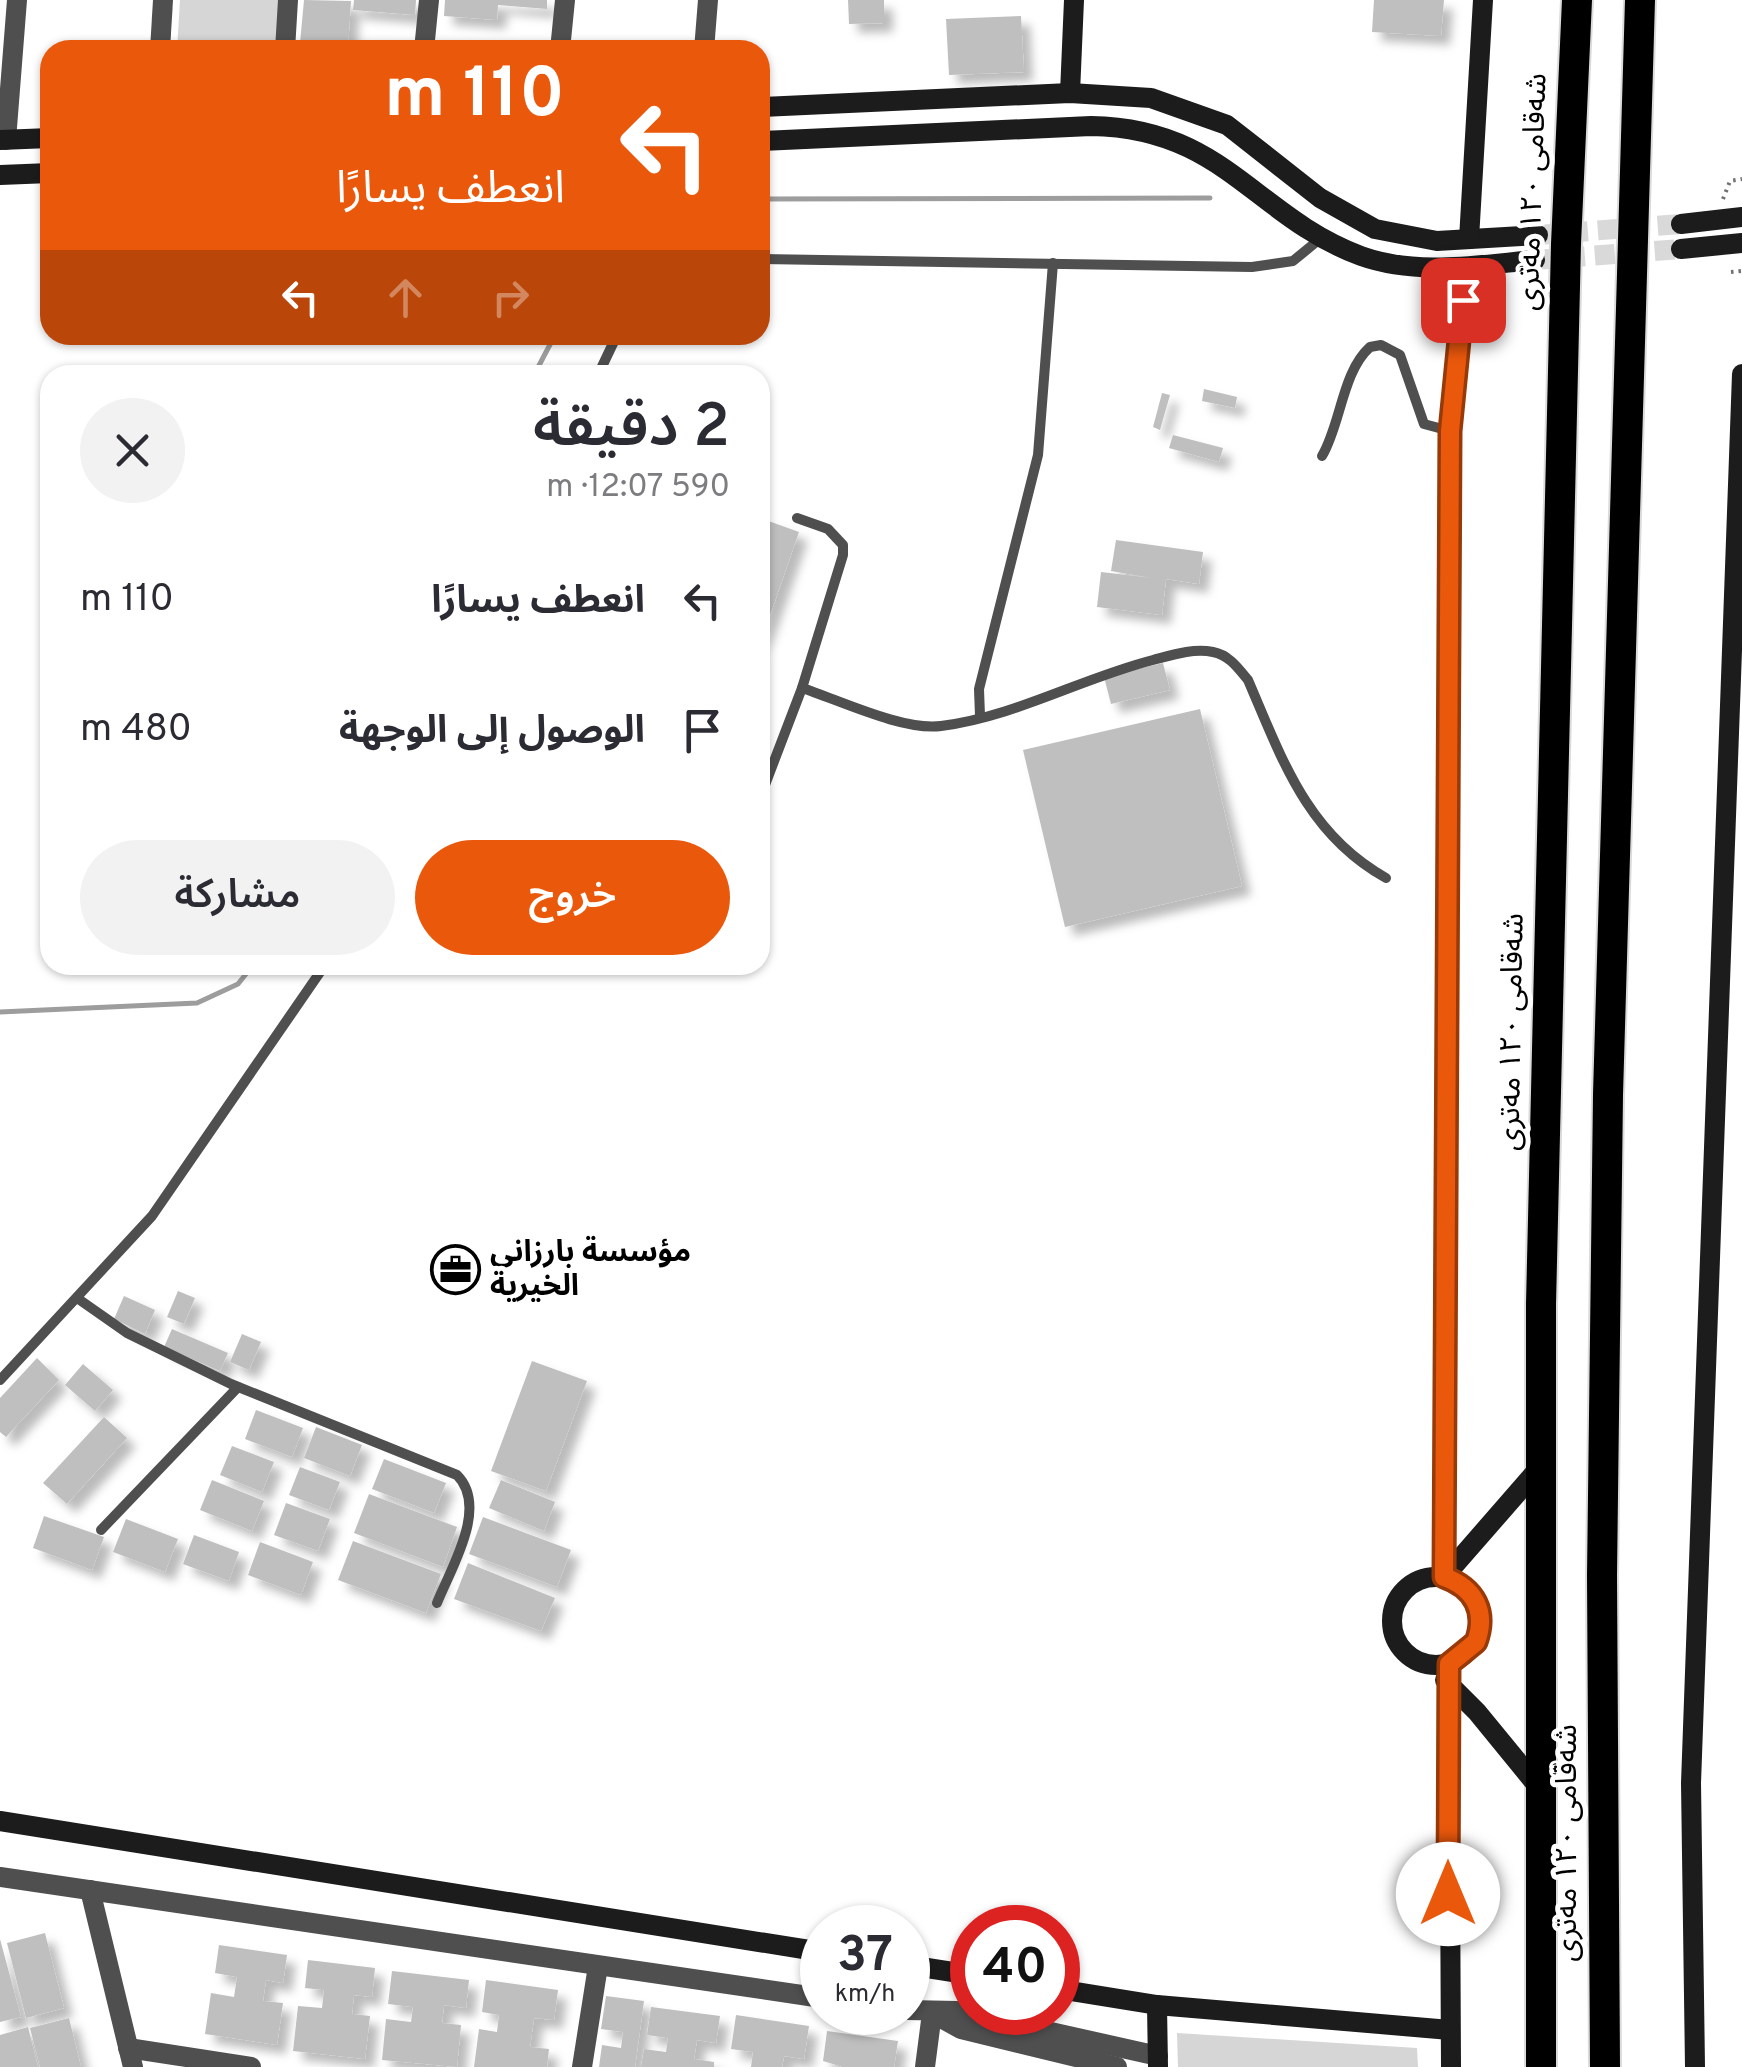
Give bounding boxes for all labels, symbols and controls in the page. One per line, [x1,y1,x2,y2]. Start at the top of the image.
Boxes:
text: 110 m [384,53,565,142]
street label: شەقامی ١٢٠ مەتری [1511,73,1557,311]
icon: left [600,80,730,210]
text: انعطف يسارًا [336,162,565,219]
pin [1421,258,1506,343]
icon: left [273,270,328,325]
icon: ahead [378,270,433,325]
icon: right [483,270,538,325]
icon: arrive [1436,273,1491,328]
text: 2 دقيقة [533,392,730,468]
button: close [80,398,185,503]
text: 590 m · 12:07 [546,468,730,508]
icon: left [675,573,730,628]
text: 110 m [80,576,174,625]
text: انعطف يسارًا [431,578,645,627]
icon: arrive [675,703,730,758]
text: 480 m [80,706,192,755]
text: الوصول إلى الوجهة [339,708,645,757]
button: مشاركة [80,840,395,955]
button: خروج [415,840,730,955]
street label: شەقامی ١٢٠ مەتری [1492,913,1534,1151]
place label: مؤسسة بارزانی الخیریة [490,1235,691,1306]
office icon: مؤسسة بارزانی الخیریة [429,1244,481,1296]
street label: شەقامی ١٢٠ مەتری [1550,1724,1587,1962]
position arrow [1396,1842,1500,1946]
speed limit sign: 40 [950,1905,1080,2035]
text: 37 [837,1926,893,1989]
text: km/h [835,1979,895,2011]

